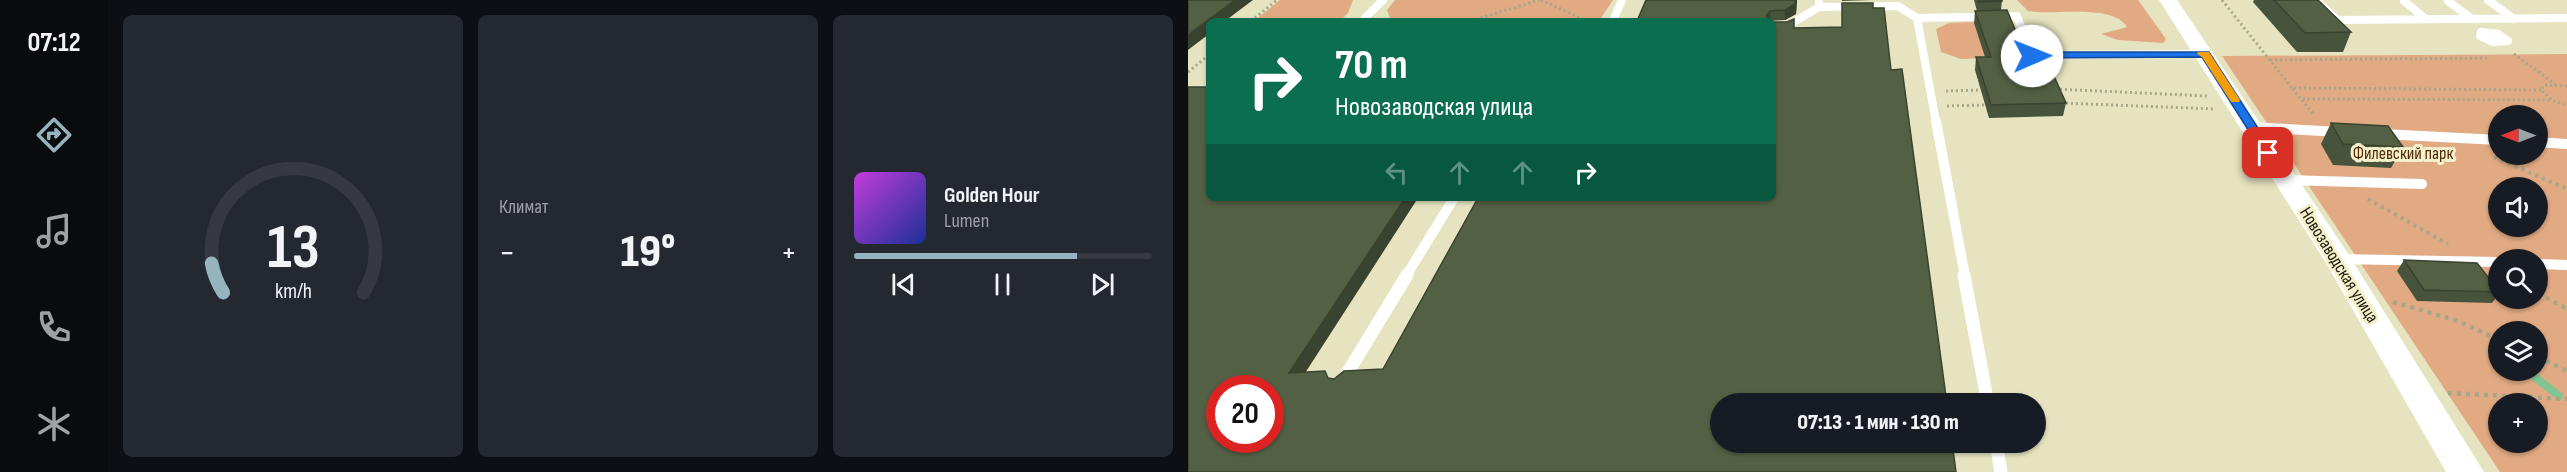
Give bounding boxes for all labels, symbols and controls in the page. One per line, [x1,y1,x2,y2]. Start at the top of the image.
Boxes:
position arrow [2000,24,2064,88]
text: 07:12 [27,27,81,59]
text: 70 m [1335,40,1408,91]
icon: right [1236,42,1314,120]
text: Новозаводская улица [1335,91,1533,123]
north arrow [2488,105,2548,165]
map controls [2488,105,2548,453]
icon: directions [33,114,75,156]
pin [2242,127,2293,178]
icon: arrive [2251,136,2284,169]
park label: Филевский парк [2353,143,2453,164]
icon: left [1380,156,1413,189]
icon: ahead [1443,156,1476,189]
icon: ahead [1506,156,1539,189]
icon: right [1569,156,1602,189]
button: sound [2488,177,2548,237]
text: Golden Hour [944,182,1040,209]
text: Климат [499,195,549,219]
street label: Новозаводская улица [2295,203,2383,327]
text: Lumen [944,209,989,233]
icon: music [33,210,75,252]
text: 13 [267,211,319,286]
text: 19° [621,225,675,280]
text: − [499,233,515,273]
text: + [781,233,797,273]
button: search [2488,249,2548,309]
icon: previous [887,268,920,301]
icon: pause [986,268,1019,301]
icon: next [1086,268,1119,301]
text: km/h [274,279,312,304]
icon: phone [33,306,75,348]
button: layers [2488,321,2548,381]
speed limit sign: 20 [1206,375,1284,453]
button: + [2488,393,2548,453]
icon: climate [33,403,75,445]
text: 07:13 · 1 мин · 130 m [1797,409,1959,436]

